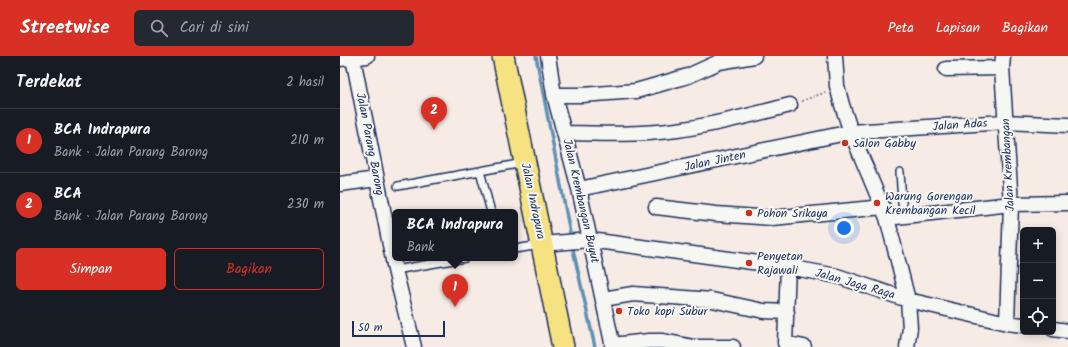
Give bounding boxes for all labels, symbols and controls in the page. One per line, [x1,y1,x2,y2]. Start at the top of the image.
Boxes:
search box [134,10,414,46]
text: Streetwise [20,13,110,43]
text: Cari di sini [180,16,249,40]
icon: search [148,17,170,39]
text: Peta [888,17,914,39]
text: Lapisan [936,17,980,39]
text: Bagikan [1002,17,1048,39]
text: Terdekat [16,69,82,96]
text: 2 hasil [286,72,324,93]
street label: Jalan Parang Barong [351,91,389,197]
pin: 2 [421,97,447,130]
street label: Jalan Adas [932,114,988,136]
text: BCA Indrapura [54,118,150,142]
street label: Jalan Krembangan [996,118,1020,212]
text: 1 [27,130,31,151]
text: 210 m [290,130,324,151]
place label: Salon Gabby [853,134,916,153]
street label: Jalan Krembangan Buyut [557,137,605,266]
marker: Salon Gabby [840,138,850,148]
text: Bank · Jalan Parang Barong [54,142,208,163]
street label: Jalan Jinten [683,145,747,177]
street label: Jalan Indrapura [516,161,550,241]
text: BCA [54,182,82,206]
place label: Warung Gorengan Krembangan Kecil [885,187,976,220]
text: 2 [25,194,33,215]
text: 230 m [287,194,324,215]
marker: Warung Gorengan Krembangan Kecil [872,198,882,208]
place label: Pohon Srikaya [757,204,828,223]
text: Bank · Jalan Parang Barong [54,206,208,227]
marker: Pohon Srikaya [744,208,754,218]
popup [392,209,518,261]
text: BCA Indrapura [407,213,503,237]
your location [834,218,854,238]
map controls [1020,227,1056,335]
button: + [1020,227,1056,263]
text: Bank [407,237,434,258]
place label: Penyetan Rajawali [757,247,803,280]
button: Simpan [16,248,166,290]
button: Bagikan [174,248,324,290]
marker: Penyetan Rajawali [744,258,754,268]
button: − [1020,263,1056,299]
street label: Jalan Jaga Raga [813,264,898,305]
pin: 1 [442,274,468,307]
button: locate [1020,299,1056,335]
place label: Toko kopi Subur [627,302,708,321]
marker: Toko kopi Subur [614,306,624,316]
scale bar [352,319,445,338]
text: 50 m [358,319,383,337]

